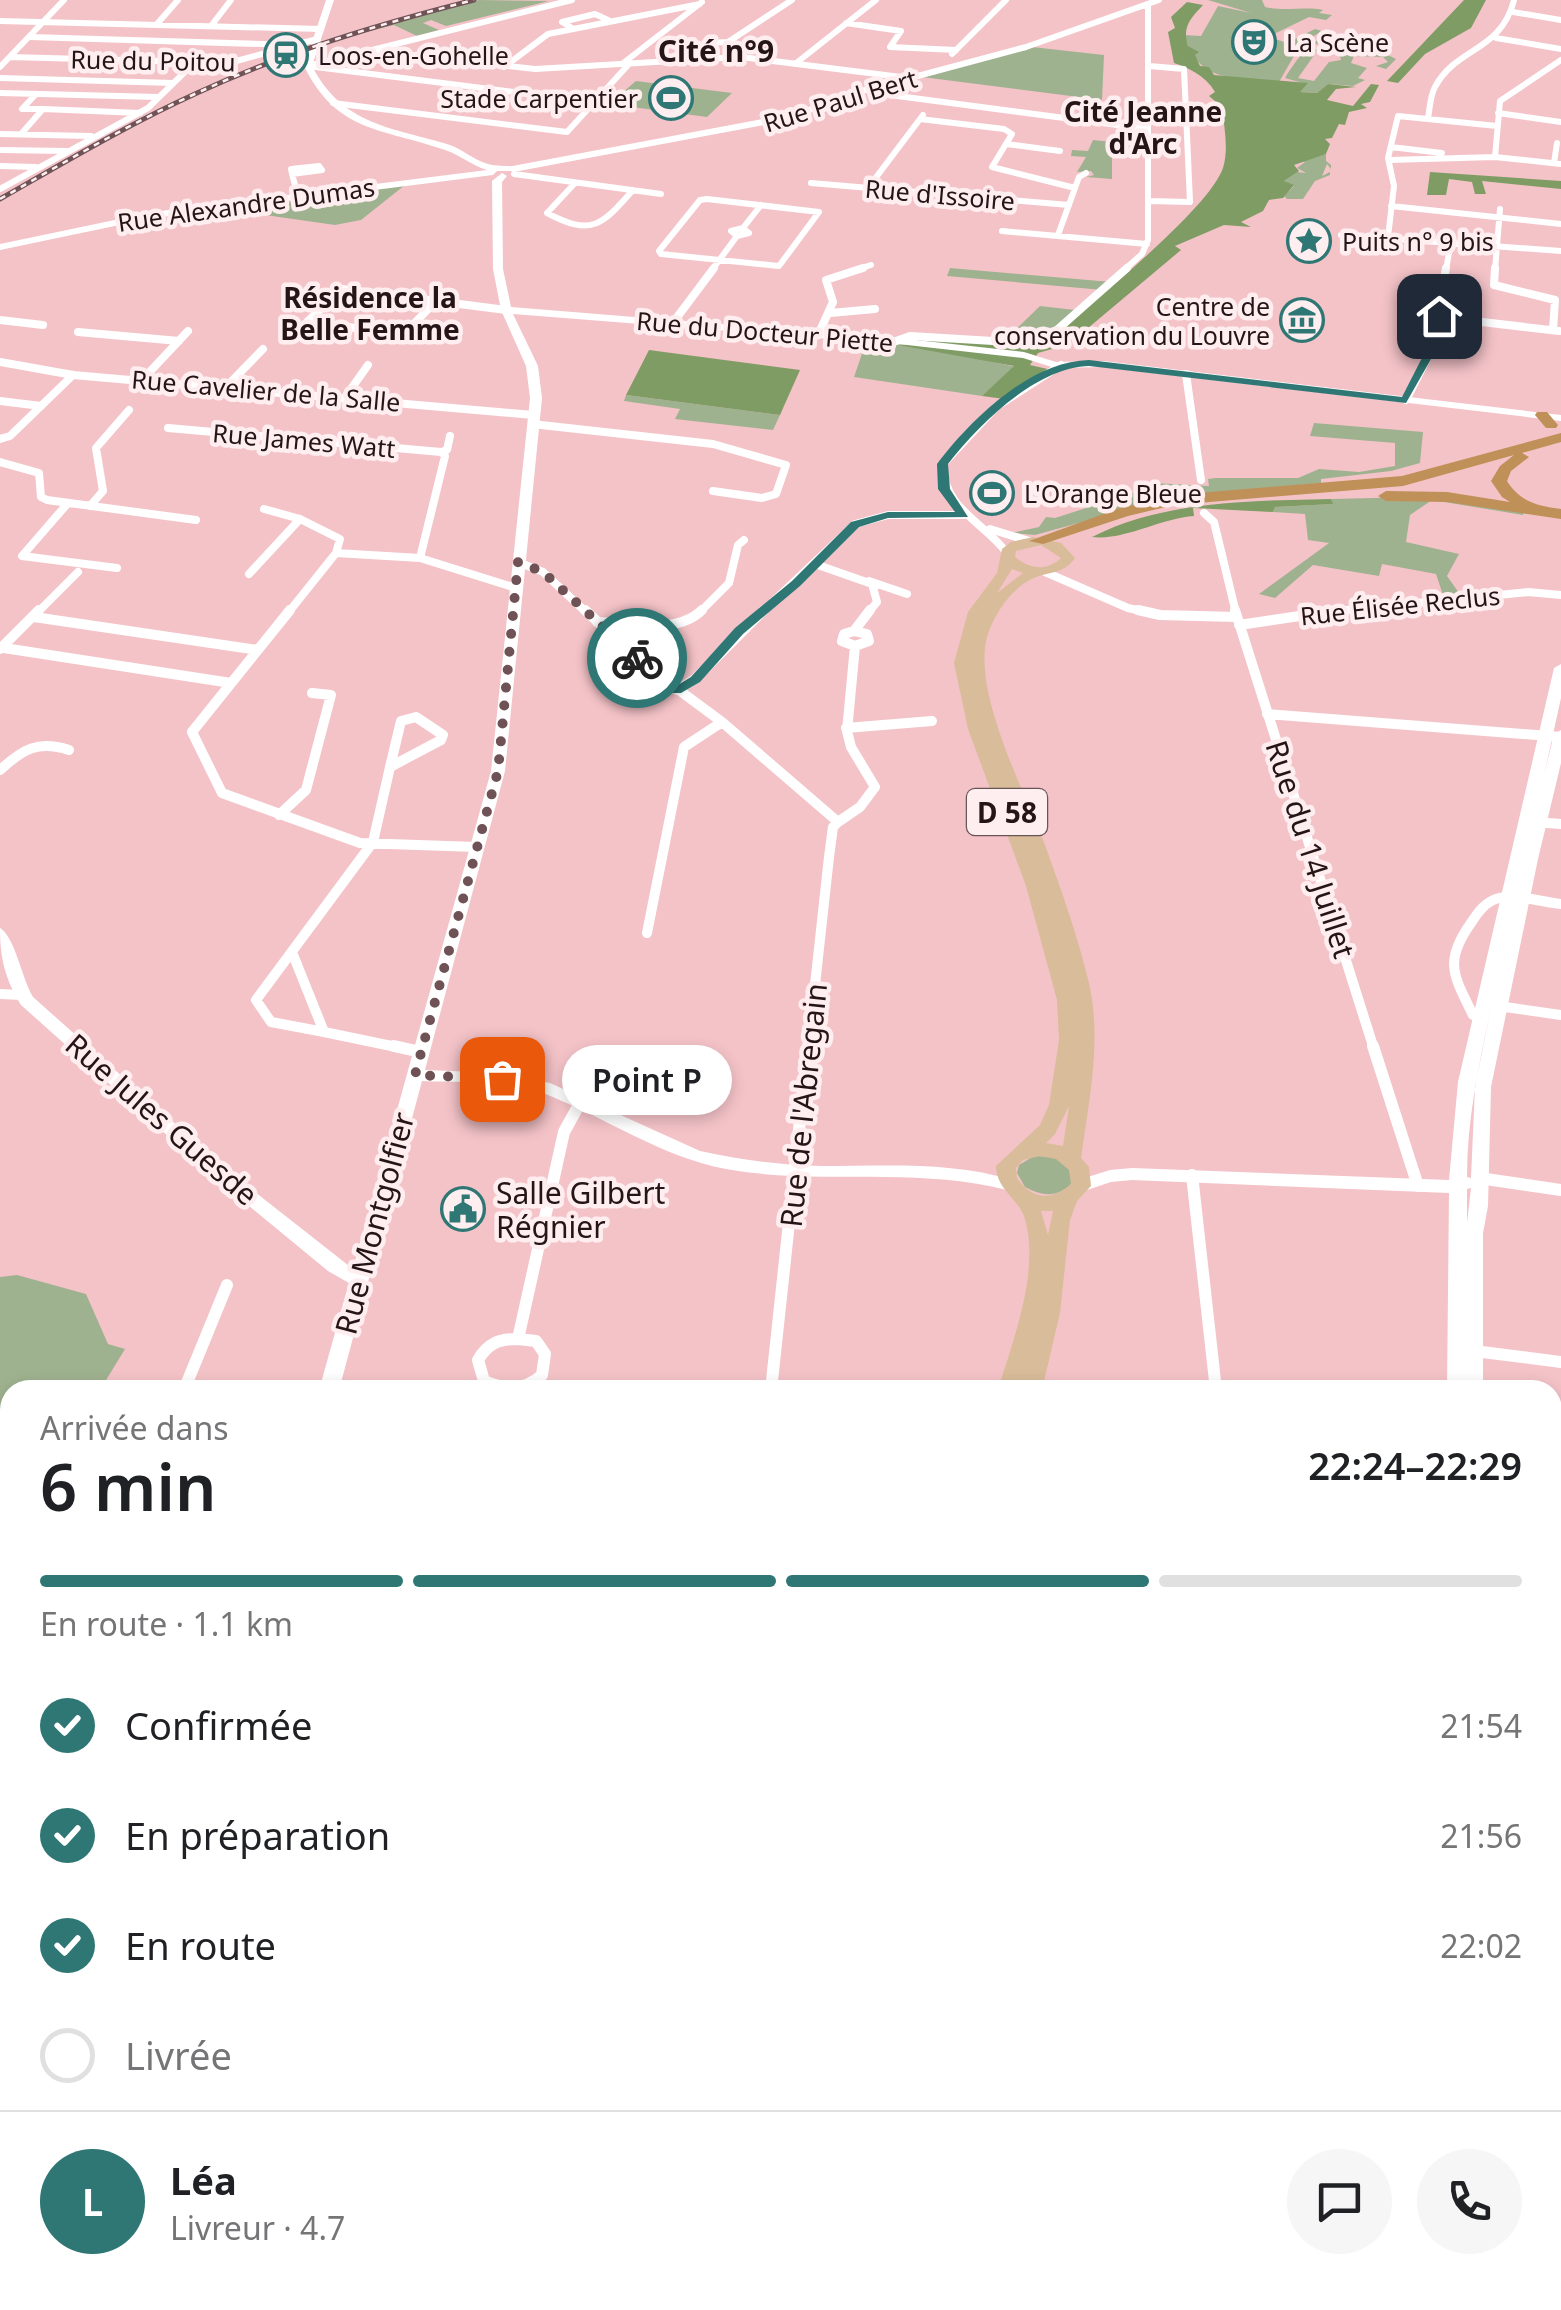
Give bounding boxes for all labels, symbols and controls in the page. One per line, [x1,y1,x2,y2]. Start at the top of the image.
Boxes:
theatre icon: La Scène [1231,19,1277,65]
place label: La Scène [1286,25,1389,59]
district label: Cité n°9 [658,30,774,71]
station icon: Loos-en-Gohelle [263,32,309,78]
place label: Loos-en-Gohelle [318,38,509,72]
street label: Rue du Poitou [70,42,236,78]
street label: Rue Paul Bert [759,61,921,139]
sports icon: Stade Carpentier [648,75,694,121]
place label: Stade Carpentier [440,81,638,115]
district label: Cité Jeanne d'Arc [1064,92,1222,162]
street label: Rue Alexandre Dumas [115,169,377,239]
street label: Rue d'Issoire [864,171,1016,217]
place icon: Puits n° 9 bis [1286,218,1332,264]
place label: Puits n° 9 bis [1342,224,1494,258]
pin [1397,274,1482,359]
district label: Résidence la Belle Femme [280,278,460,348]
place label: Centre de conservation du Louvre [994,289,1270,352]
icon: home [1412,289,1467,344]
museum icon: Centre de conservation du Louvre [1279,297,1325,343]
street label: Rue du Docteur Piette [635,303,895,359]
street label: Rue Cavelier de la Salle [130,361,402,419]
street label: Rue James Watt [211,415,397,465]
sports icon: L'Orange Bleue [969,470,1015,516]
place label: L'Orange Bleue [1024,476,1202,510]
street label: Rue Élisée Reclus [1298,578,1502,632]
courier [587,608,687,708]
icon: bike [610,631,665,686]
street label: Rue du 14 Juillet [1257,735,1366,963]
road number: D 58 [967,789,1047,835]
street label: Rue de l'Abregain [770,981,836,1229]
street label: Rue Jules Guesde [57,1024,267,1214]
pin [460,1037,545,1122]
callout: Point P [562,1044,732,1114]
icon: bag [475,1052,530,1107]
text: Point P [592,1058,702,1101]
street label: Rue Montgolfier [325,1107,423,1339]
place label: Salle Gilbert Régnier [496,1172,666,1247]
public building icon: Salle Gilbert Régnier [440,1186,486,1232]
text: Arrivée dans [40,1406,229,1449]
text: 22:24–22:29 [1308,1439,1522,1491]
text: 6 min [40,1442,216,1530]
text: En route · 1.1 km [40,1602,293,1645]
icon: check [40,1698,95,1753]
text: Confirmée [125,1699,312,1751]
text: 21:54 [1440,1704,1522,1747]
icon: check [40,1808,95,1863]
text: En préparation [125,1809,390,1861]
text: 21:56 [1440,1814,1522,1857]
icon: check [40,1918,95,1973]
text: En route [125,1919,276,1971]
text: 22:02 [1440,1924,1522,1967]
text: Livrée [125,2029,232,2081]
button: chat [1287,2149,1392,2254]
button: phone [1417,2149,1522,2254]
text: Léa [170,2154,237,2206]
text: L [82,2175,103,2227]
text: Livreur · 4.7 [170,2206,345,2249]

